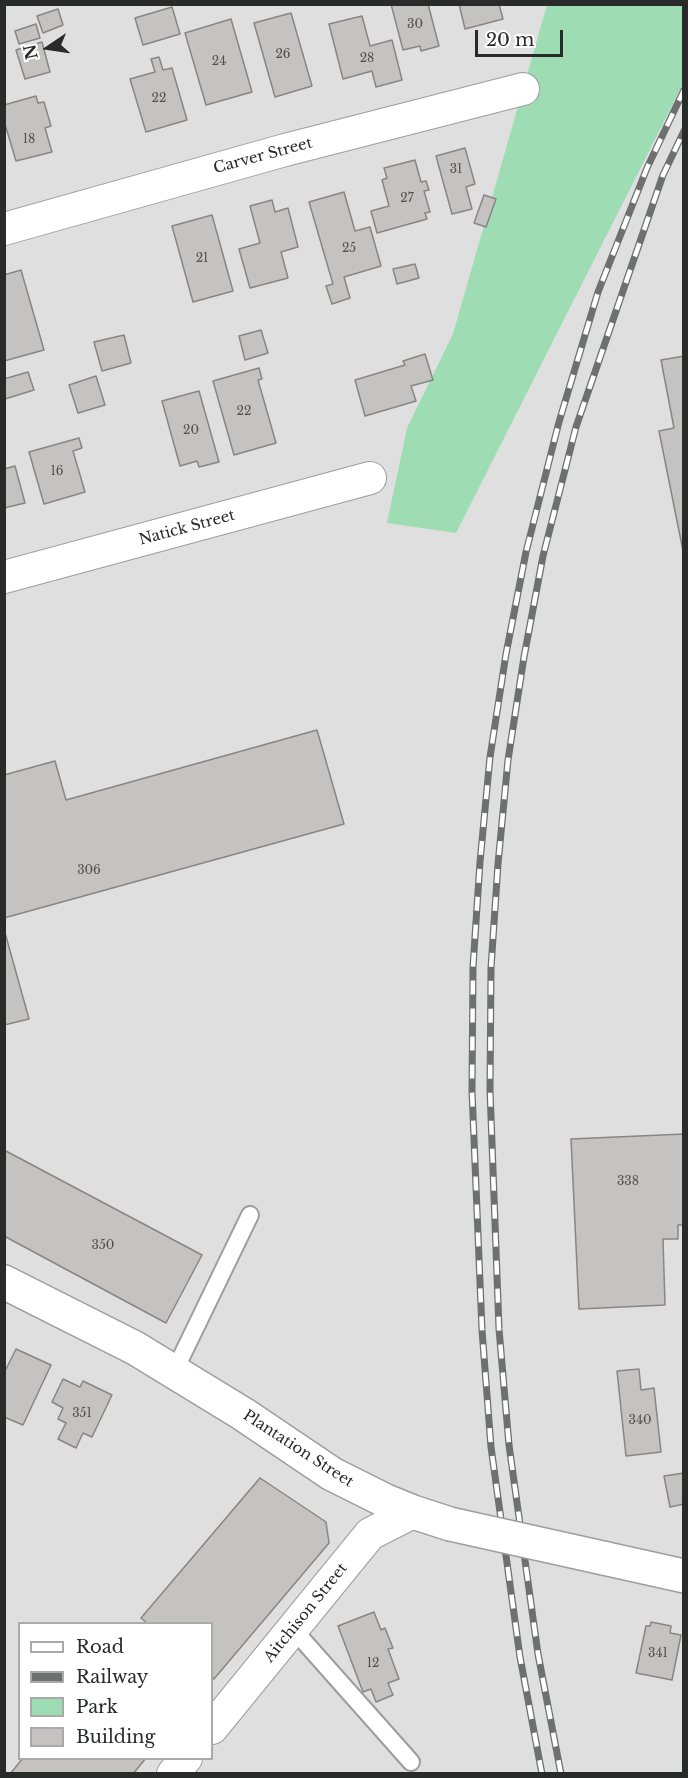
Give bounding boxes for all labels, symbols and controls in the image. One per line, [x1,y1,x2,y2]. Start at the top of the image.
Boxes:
north arrow [18,18,78,78]
house number: 30 [407,18,423,32]
scale bar [478,18,566,56]
text: 20 m [486,29,534,51]
text: N [19,42,42,62]
house number: 26 [275,48,291,62]
house number: 28 [360,52,374,66]
house number: 24 [212,55,226,69]
house number: 22 [152,92,166,106]
house number: 18 [23,133,35,147]
street label: Carver Street [212,134,314,178]
house number: 31 [450,163,462,177]
house number: 27 [400,192,414,206]
house number: 25 [342,242,356,256]
house number: 21 [196,252,208,266]
house number: 22 [237,405,251,419]
house number: 20 [183,424,199,438]
house number: 16 [50,465,64,479]
street label: Natick Street [137,507,237,549]
house number: 306 [77,864,101,878]
house number: 338 [617,1175,639,1189]
house number: 350 [92,1239,114,1253]
house number: 351 [72,1407,92,1421]
street label: Plantation Street [239,1407,357,1491]
house number: 340 [629,1414,651,1428]
street label: Aitchison Street [261,1560,351,1666]
legend [18,1622,213,1760]
text: Road [76,1636,124,1658]
house number: 341 [648,1647,668,1661]
house number: 12 [367,1657,379,1671]
text: Railway [76,1666,148,1688]
text: Park [76,1696,118,1718]
text: Building [76,1726,155,1748]

